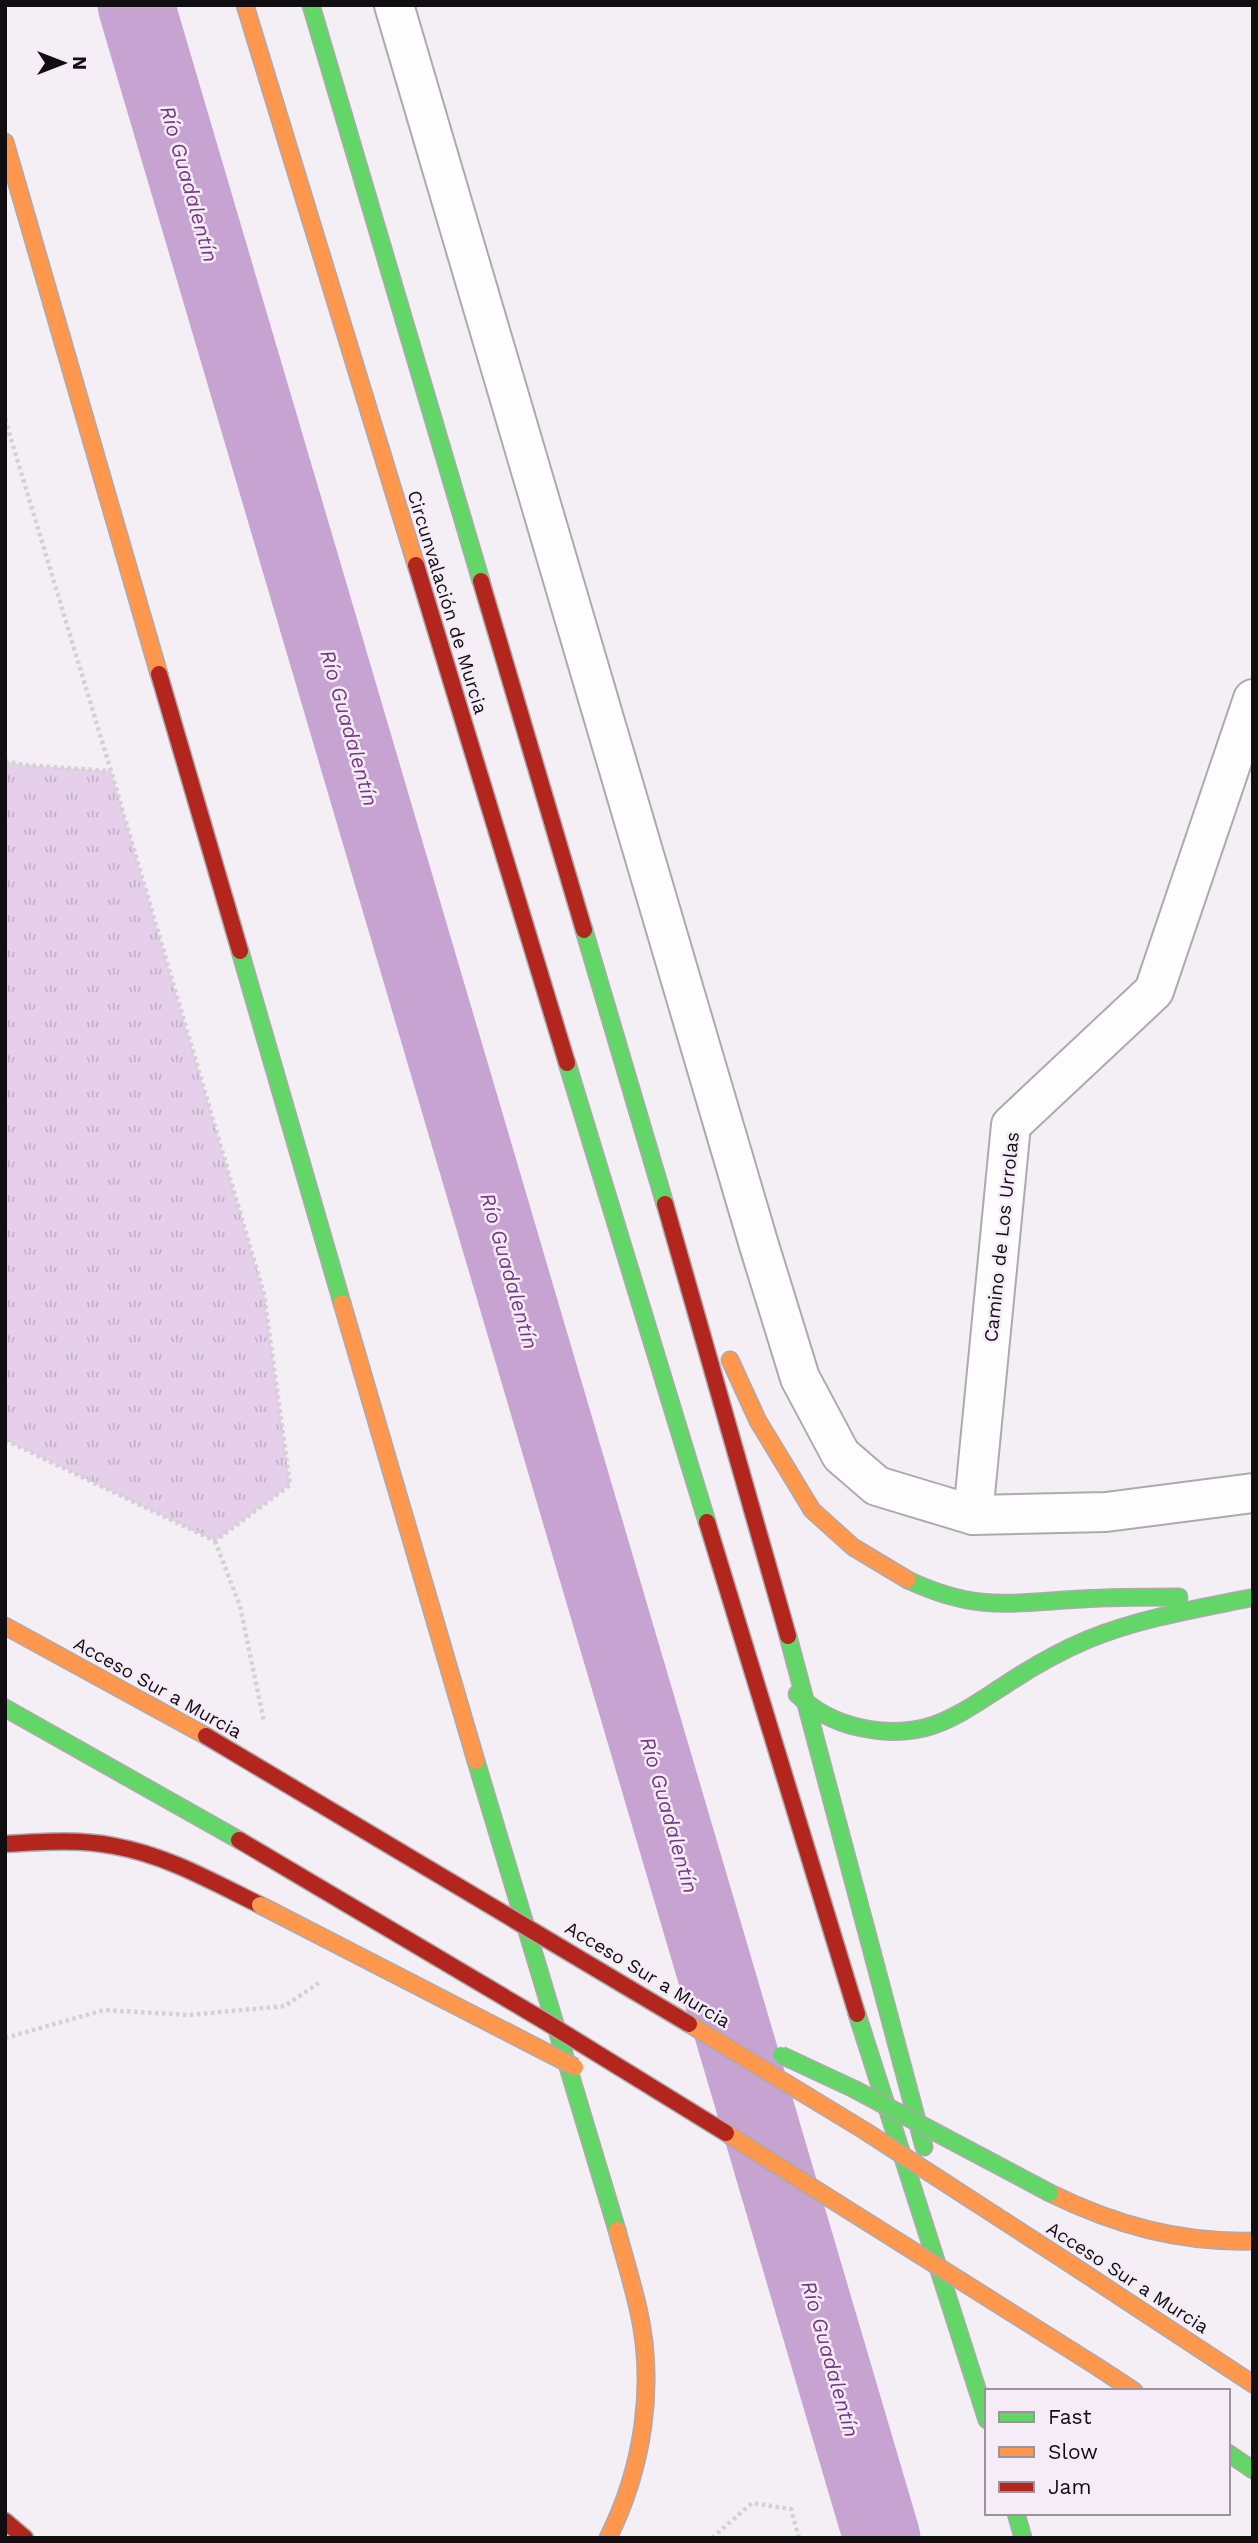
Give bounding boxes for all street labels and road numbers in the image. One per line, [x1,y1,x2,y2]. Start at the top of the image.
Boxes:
street label: Circunvalación de Murcia [402,487,493,717]
street label: Camino de Los Urrolas [979,1131,1024,1343]
street label: Acceso Sur a Murcia [70,1632,246,1743]
street label: Acceso Sur a Murcia [561,1916,735,2033]
street label: Acceso Sur a Murcia [1042,2216,1213,2339]

